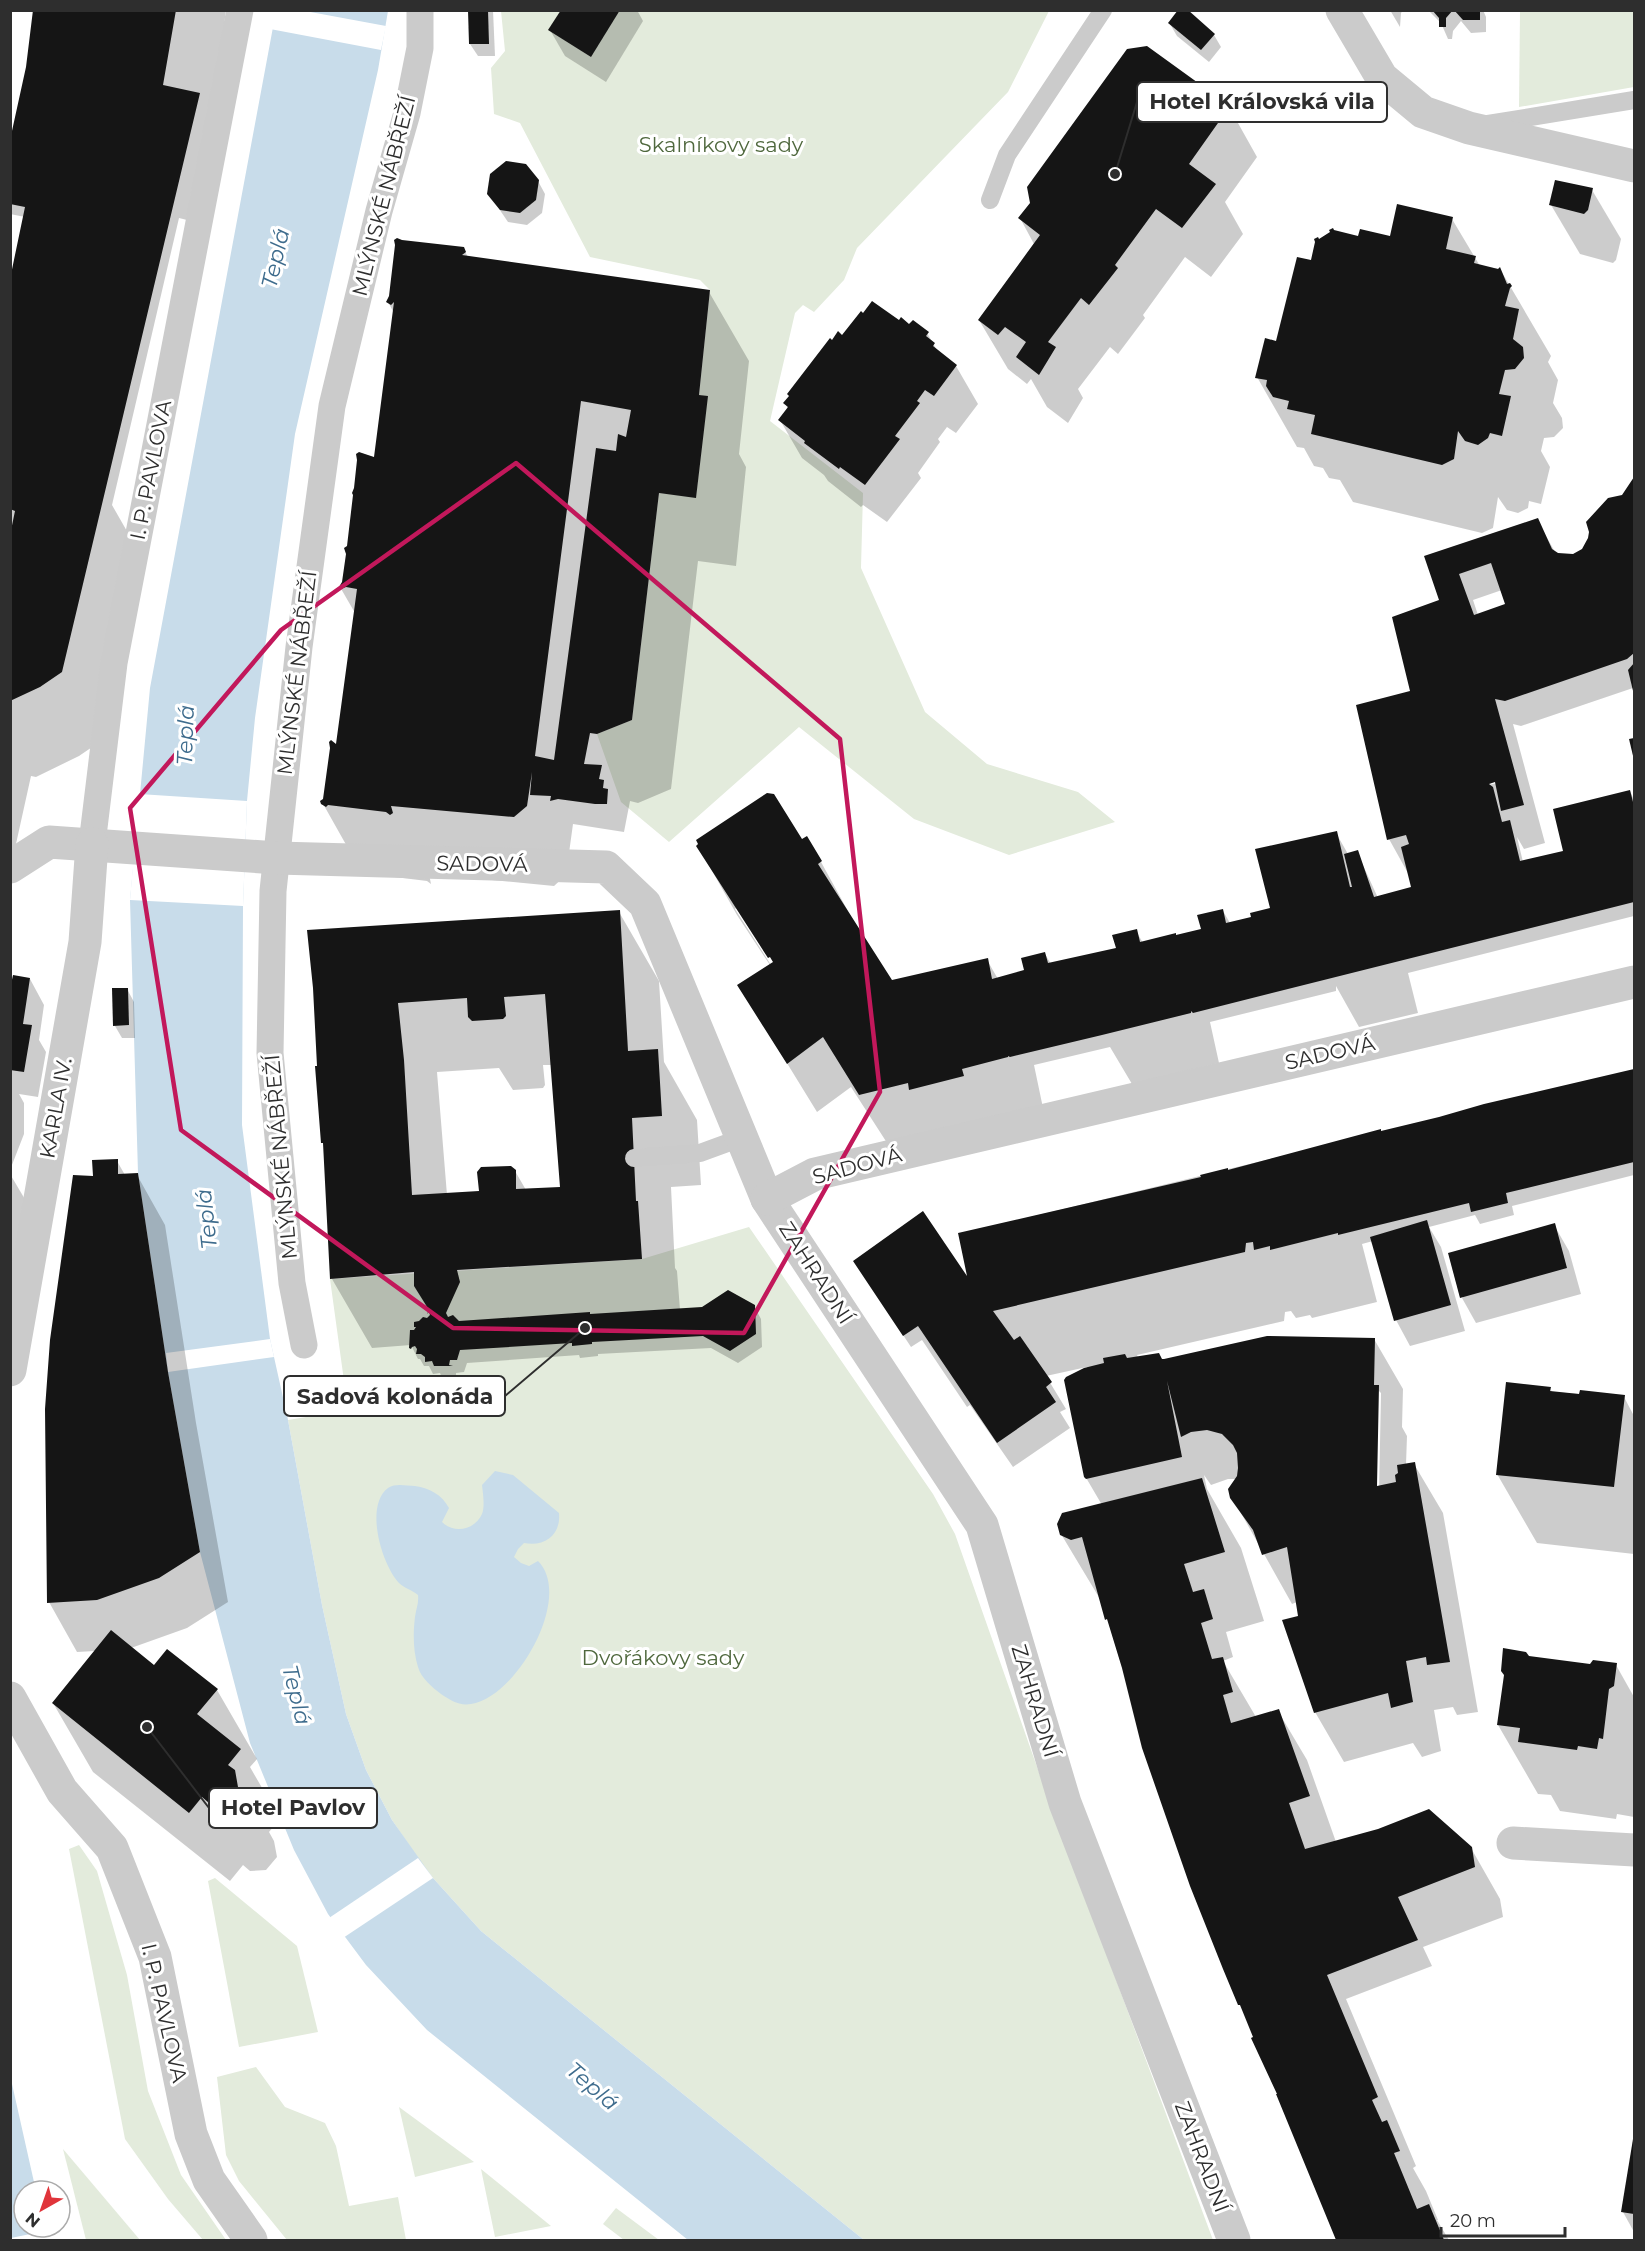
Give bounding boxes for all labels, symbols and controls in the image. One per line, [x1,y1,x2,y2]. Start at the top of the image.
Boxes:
callout: Hotel Královská vila [1137,82,1387,122]
text: Hotel Královská vila [1149,88,1375,115]
street label: MLÝNSKÉ NÁBŘEŽÍ [347,92,421,299]
park label: Skalníkovy sady [639,132,804,157]
water label: Teplá [256,226,295,291]
street label: I. P. PAVLOVA [125,397,176,542]
street label: MLÝNSKÉ NÁBŘEŽÍ [272,569,322,776]
water label: Teplá [171,704,200,766]
street label: SADOVÁ [436,850,529,877]
street label: SADOVÁ [1283,1030,1378,1075]
street label: MLÝNSKÉ NÁBŘEŽÍ [259,1053,302,1261]
street label: KARLA IV. [34,1056,77,1160]
street label: SADOVÁ [809,1141,905,1189]
water label: Teplá [190,1187,223,1250]
street label: ZAHRADNÍ [774,1217,859,1329]
callout: Sadová kolonáda [284,1376,505,1416]
text: Sadová kolonáda [297,1383,493,1410]
street label: ZAHRADNÍ [1006,1641,1065,1761]
park label: Dvořákovy sady [582,1645,745,1670]
water label: Teplá [276,1663,317,1728]
callout: Hotel Pavlov [209,1788,377,1828]
text: Hotel Pavlov [221,1794,366,1821]
street label: I. P. PAVLOVA [136,1941,193,2086]
water label: Teplá [561,2056,624,2116]
street label: ZAHRADNÍ [1170,2098,1235,2216]
north arrow [12,2179,72,2239]
scale bar [1441,2200,1566,2238]
text: N [22,2209,44,2232]
text: 20 m [1450,2210,1496,2232]

